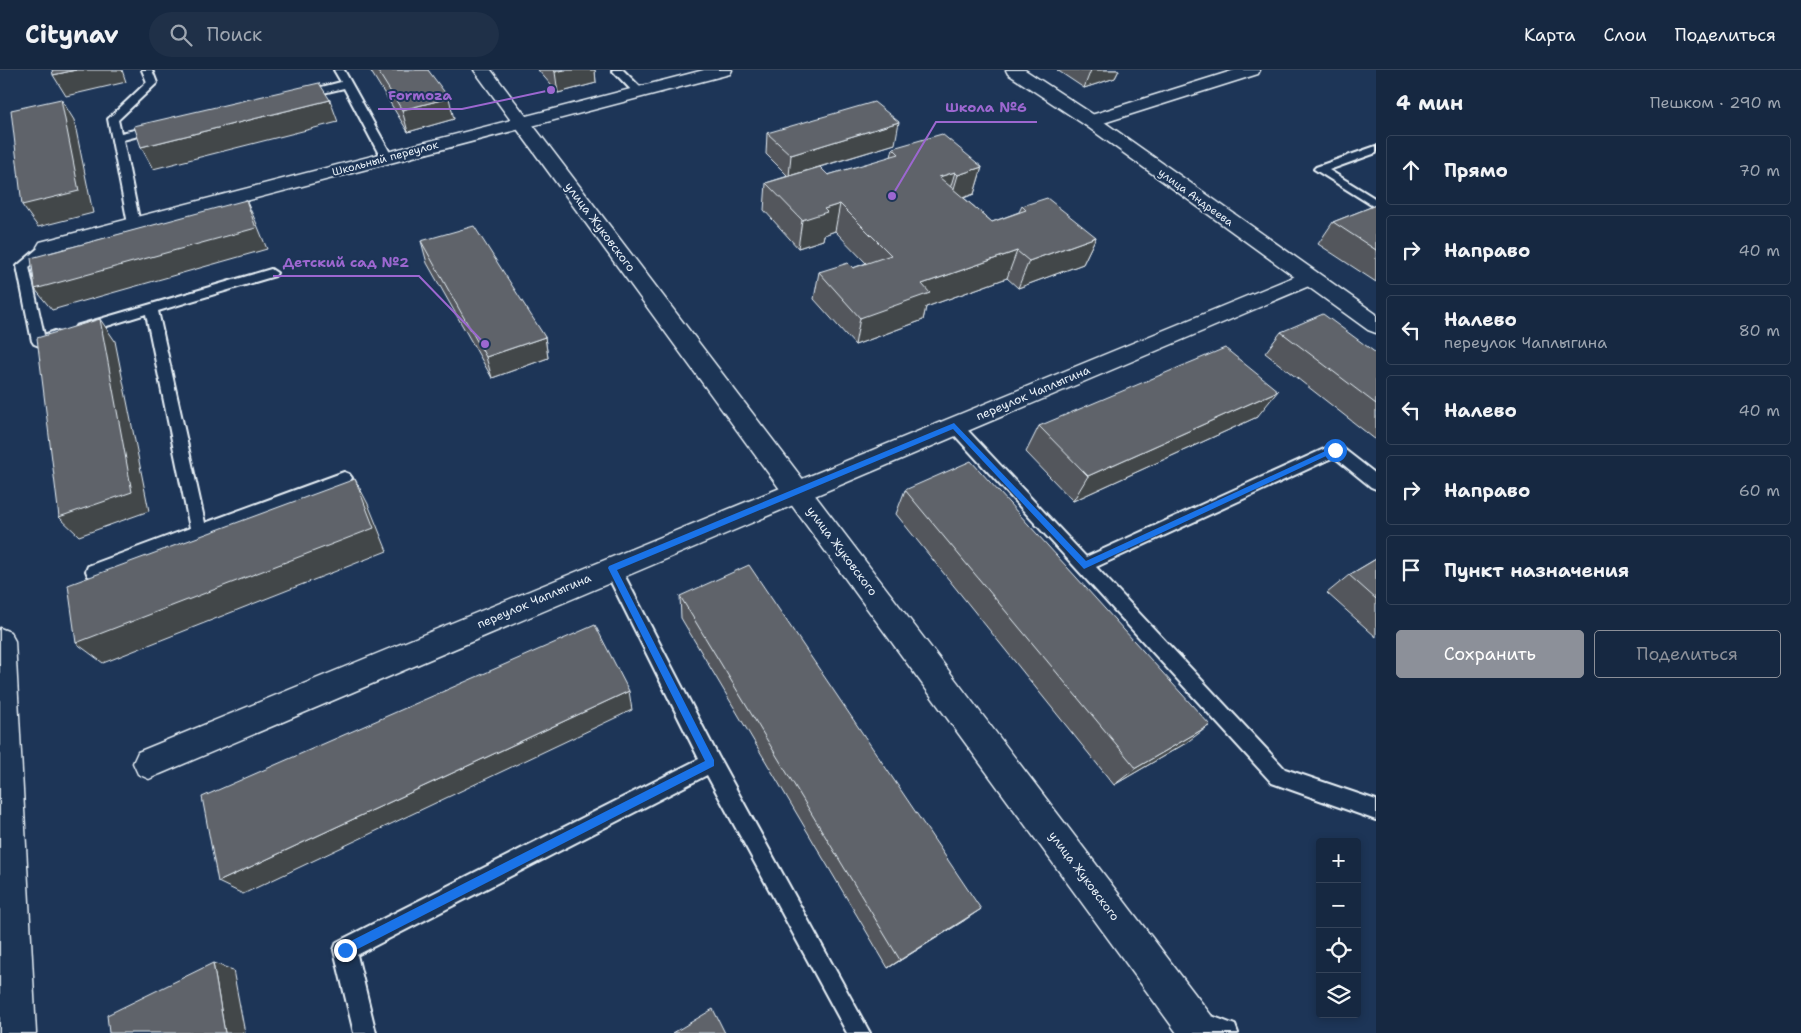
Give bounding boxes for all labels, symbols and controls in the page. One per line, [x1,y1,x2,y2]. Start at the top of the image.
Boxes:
search box [149,12,499,57]
text: Citynav [25,19,119,51]
icon: search [167,21,195,49]
text: Поиск [207,22,262,47]
text: Карта [1524,23,1575,47]
text: Слои [1603,23,1647,47]
text: Поделиться [1675,23,1776,47]
callout: Formoza [378,80,462,109]
text: Formoza [388,86,453,104]
text: 4 мин [1396,89,1463,117]
text: Пешком · 290 m [1650,92,1781,113]
callout: Школа №6 [936,93,1037,122]
text: Школа №6 [945,98,1027,116]
street label: Школьный переулок [330,137,440,180]
icon: ahead [1397,156,1425,184]
text: Прямо [1444,158,1508,183]
text: 70 m [1739,160,1780,181]
street label: улица Андреева [1155,165,1236,230]
street label: улица Жуковского [561,179,639,275]
icon: right [1397,236,1425,264]
text: Направо [1444,238,1530,263]
text: 40 m [1738,240,1780,261]
callout: Детский сад №2 [273,247,419,276]
text: Детский сад №2 [283,253,409,271]
text: Налево [1444,307,1517,332]
icon: left [1397,316,1425,344]
text: 80 m [1739,320,1780,341]
text: переулок Чаплыгина [1444,332,1607,353]
street label: переулок Чаплыгина [974,362,1093,424]
icon: left [1397,396,1425,424]
text: Налево [1444,398,1517,423]
text: 40 m [1738,400,1780,421]
route start [1324,439,1347,462]
icon: right [1397,476,1425,504]
text: Направо [1444,478,1530,503]
text: 60 m [1739,480,1780,501]
street label: улица Жуковского [803,503,881,599]
icon: arrive [1397,556,1425,584]
text: Пункт назначения [1444,558,1629,583]
street label: переулок Чаплыгина [475,570,594,632]
button: Сохранить [1396,630,1584,678]
button: Поделиться [1594,630,1781,678]
street label: улица Жуковского [1045,828,1123,924]
map controls [1316,838,1361,1018]
button: + [1316,838,1361,883]
button: − [1316,883,1361,928]
button: locate [1316,928,1361,973]
route end [334,939,357,962]
button: layers [1316,973,1361,1018]

